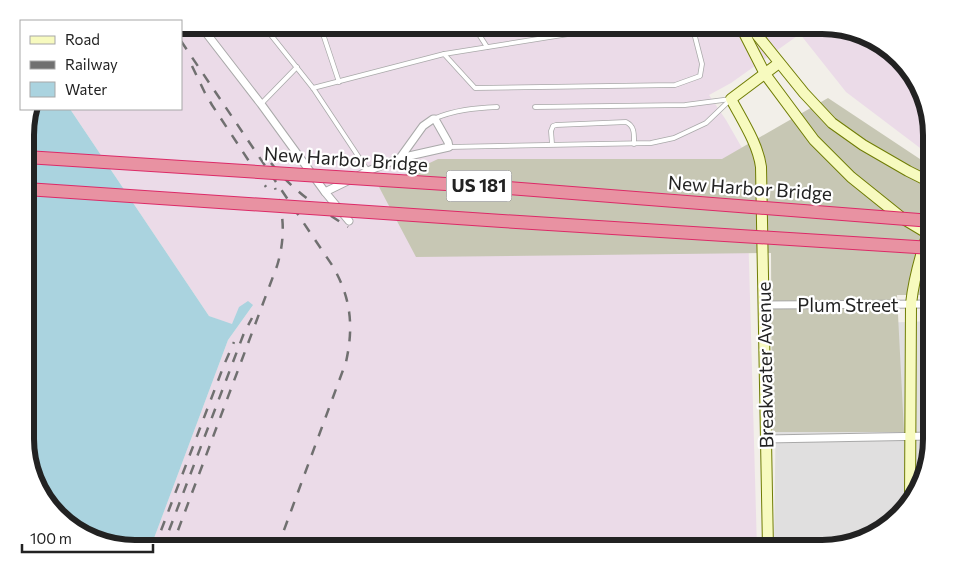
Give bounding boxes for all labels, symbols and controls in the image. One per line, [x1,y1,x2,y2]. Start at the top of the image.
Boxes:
legend [20,20,182,110]
text: Road [65,30,100,48]
text: Railway [65,55,118,73]
text: Water [65,80,107,98]
street label: New Harbor Bridge [263,141,429,176]
road number: US 181 [446,170,512,202]
street label: New Harbor Bridge [667,170,833,205]
street label: Breakwater Avenue [752,281,777,449]
street label: Plum Street [797,293,899,316]
scale bar [22,522,154,554]
text: 100 m [30,529,72,547]

